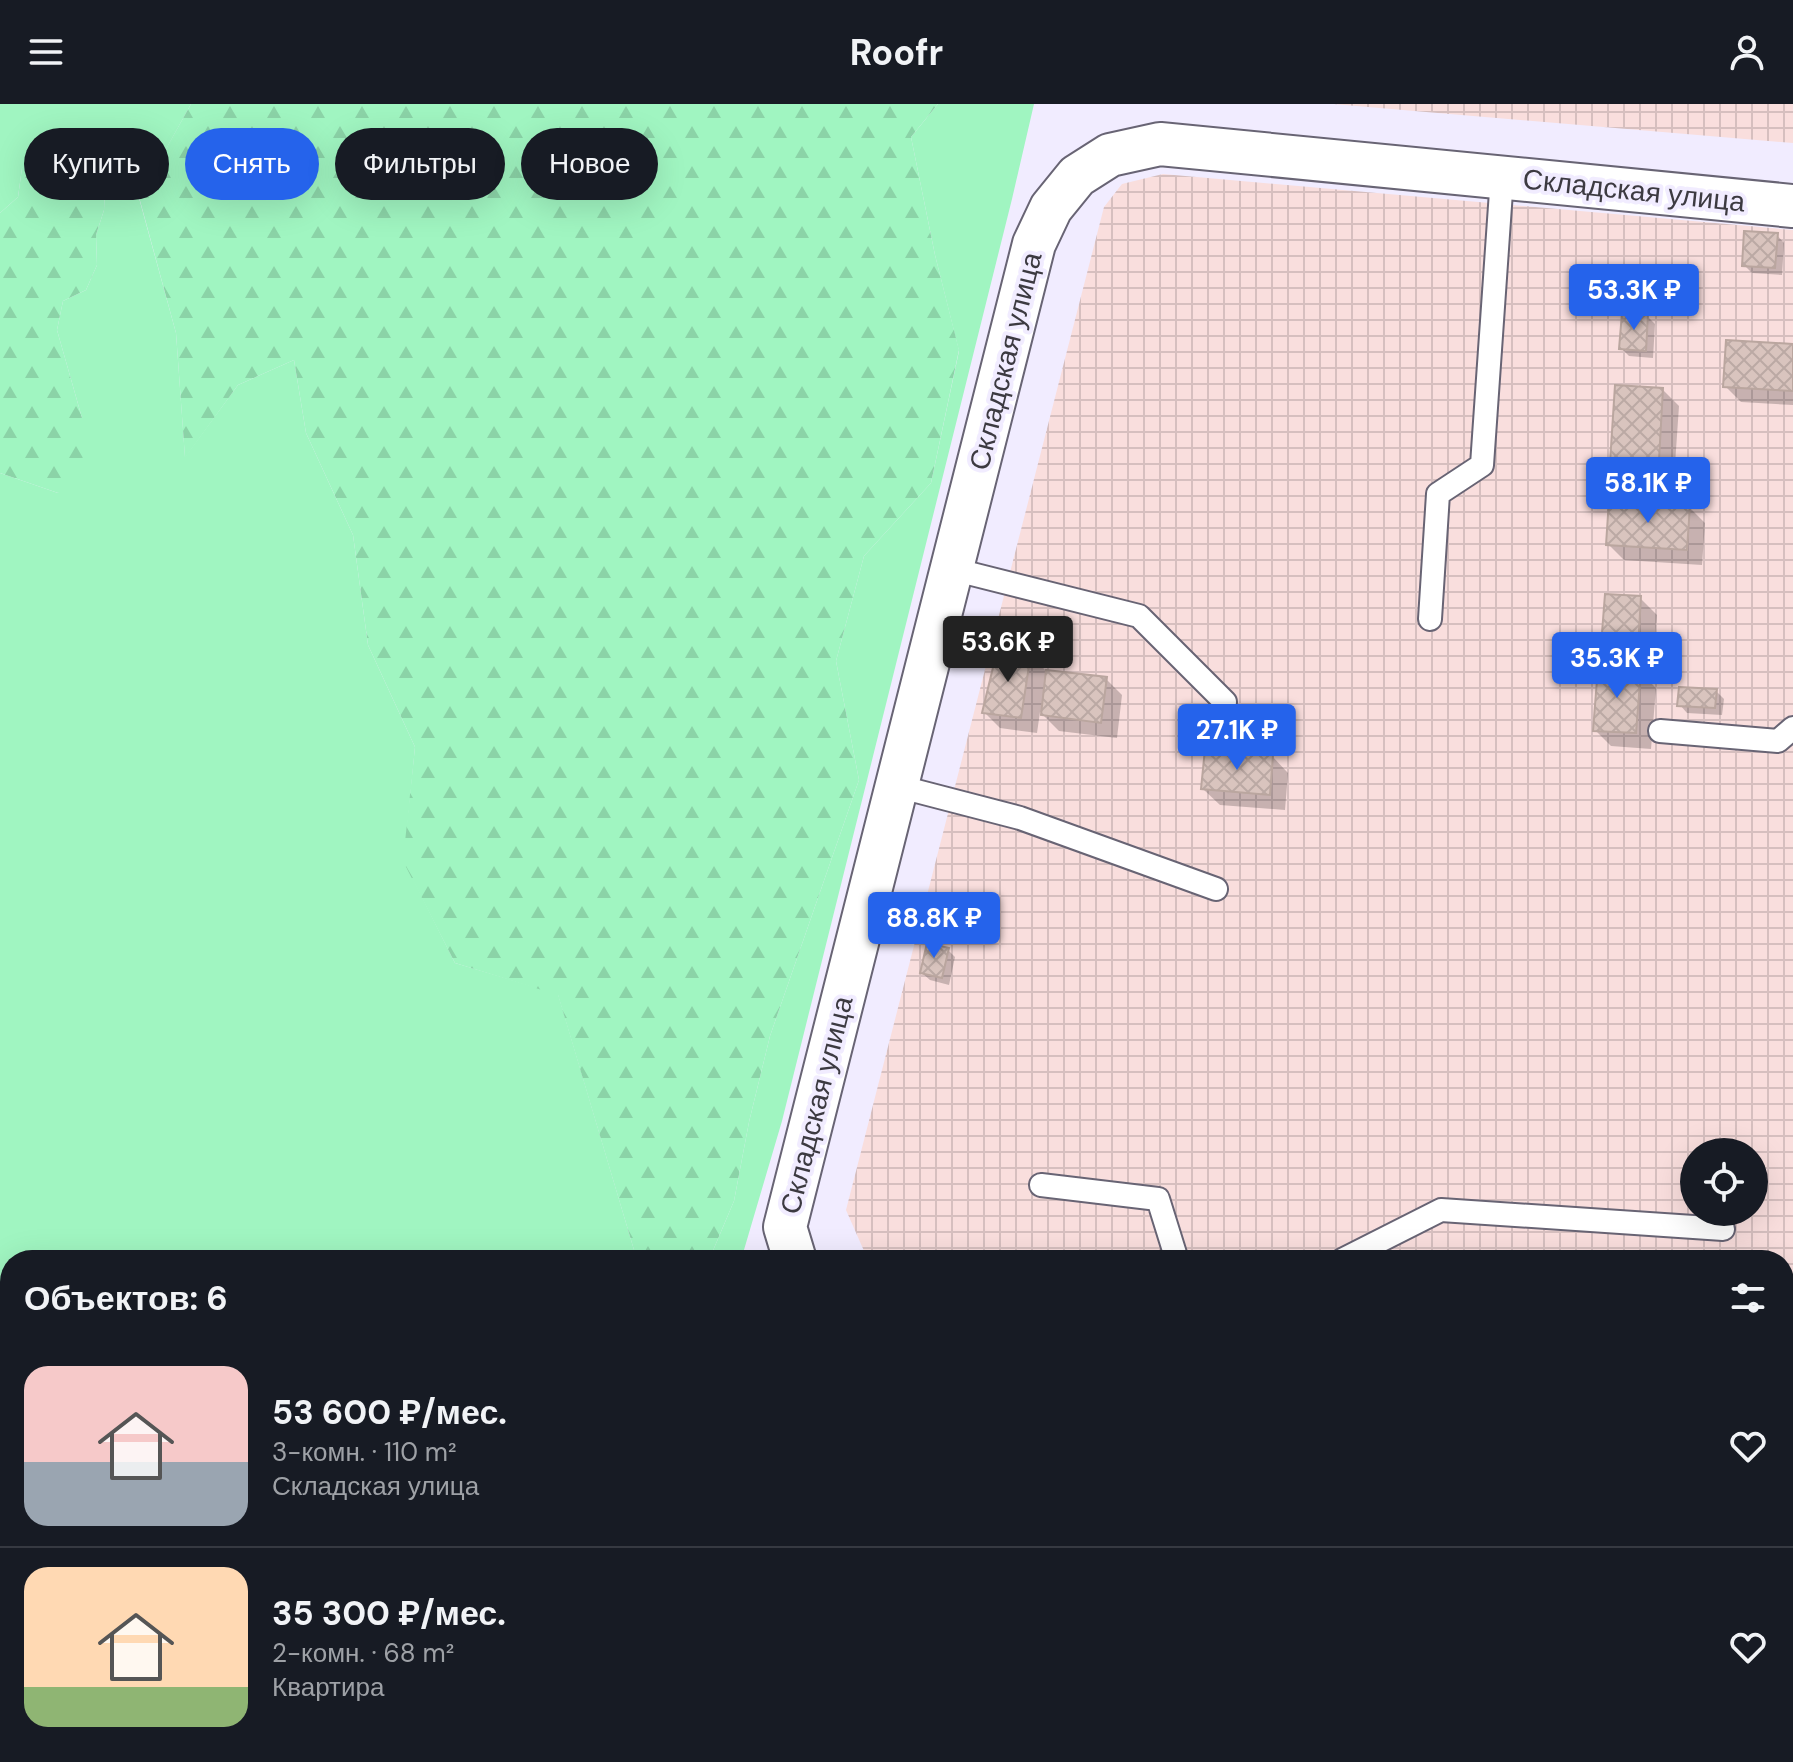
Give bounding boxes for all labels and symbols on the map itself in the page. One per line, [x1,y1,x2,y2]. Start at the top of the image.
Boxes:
street label: Складская улица [1521,160,1747,221]
street label: Складская улица [961,248,1051,474]
pin: 53.3K ₽ [1560,264,1708,332]
pin: 58.1K ₽ [1574,457,1722,525]
pin: 53.6K ₽ [934,616,1082,684]
pin: 35.3K ₽ [1543,632,1691,700]
pin: 27.1K ₽ [1163,704,1311,772]
pin: 88.8K ₽ [860,892,1008,960]
street label: Складская улица [772,992,862,1218]

